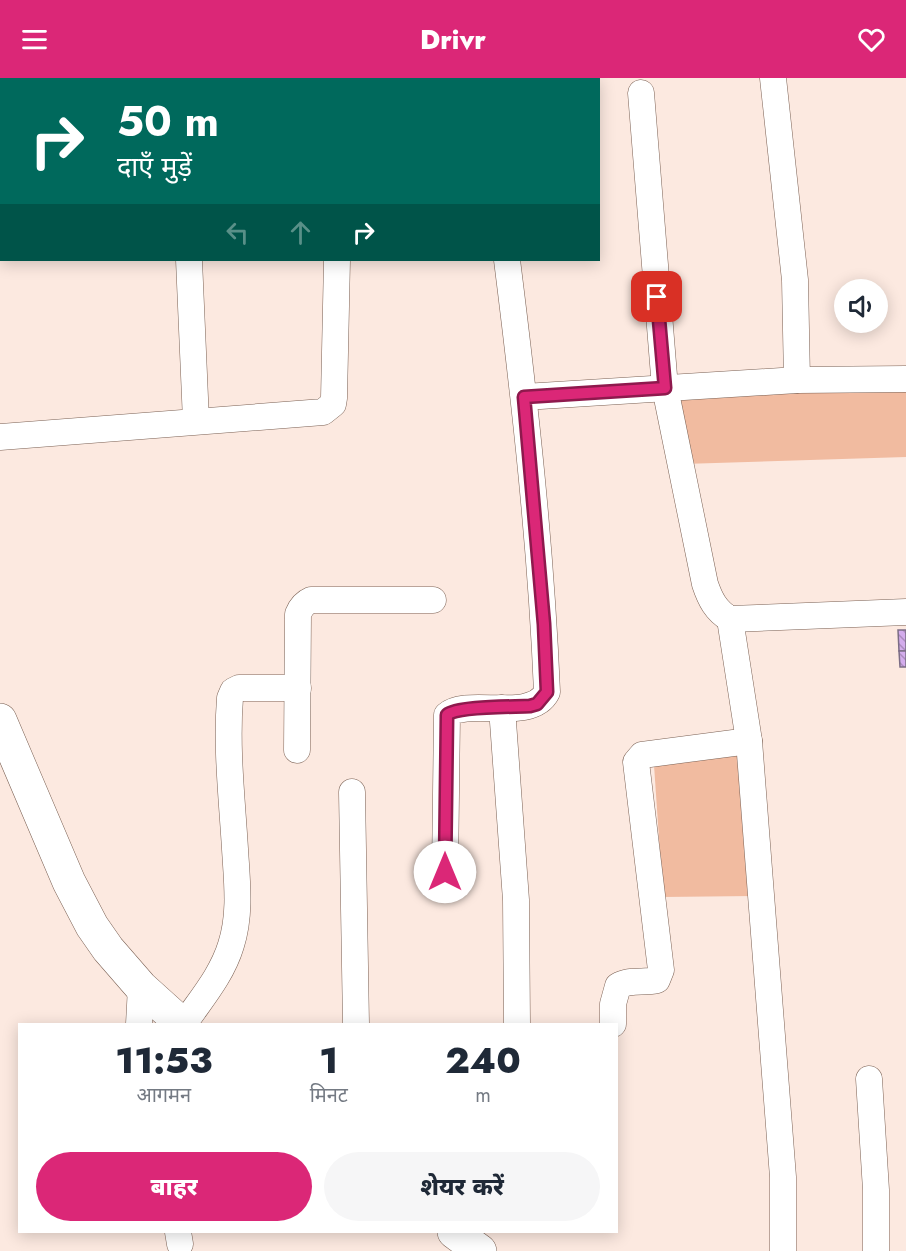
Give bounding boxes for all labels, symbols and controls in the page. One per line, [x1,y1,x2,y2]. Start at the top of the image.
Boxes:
text: Drivr [420,20,486,59]
icon: menu [18,23,51,56]
icon: heart [855,23,888,56]
text: 50 m [117,91,219,152]
icon: right [18,102,96,180]
text: दाएँ मुड़ें [117,147,192,186]
icon: left [221,216,254,249]
icon: ahead [284,216,317,249]
icon: right [347,216,380,249]
pin [631,271,682,322]
map controls [834,279,888,333]
button: sound [834,279,888,333]
icon: arrive [640,280,673,313]
position arrow [413,840,477,904]
text: 11:53 [115,1034,212,1086]
text: 1 [319,1034,338,1086]
text: 240 [445,1034,521,1086]
text: आगमन [136,1081,191,1110]
text: मिनट [310,1081,348,1110]
text: m [475,1081,491,1110]
button: बाहर [36,1152,312,1221]
button: शेयर करें [324,1152,600,1221]

